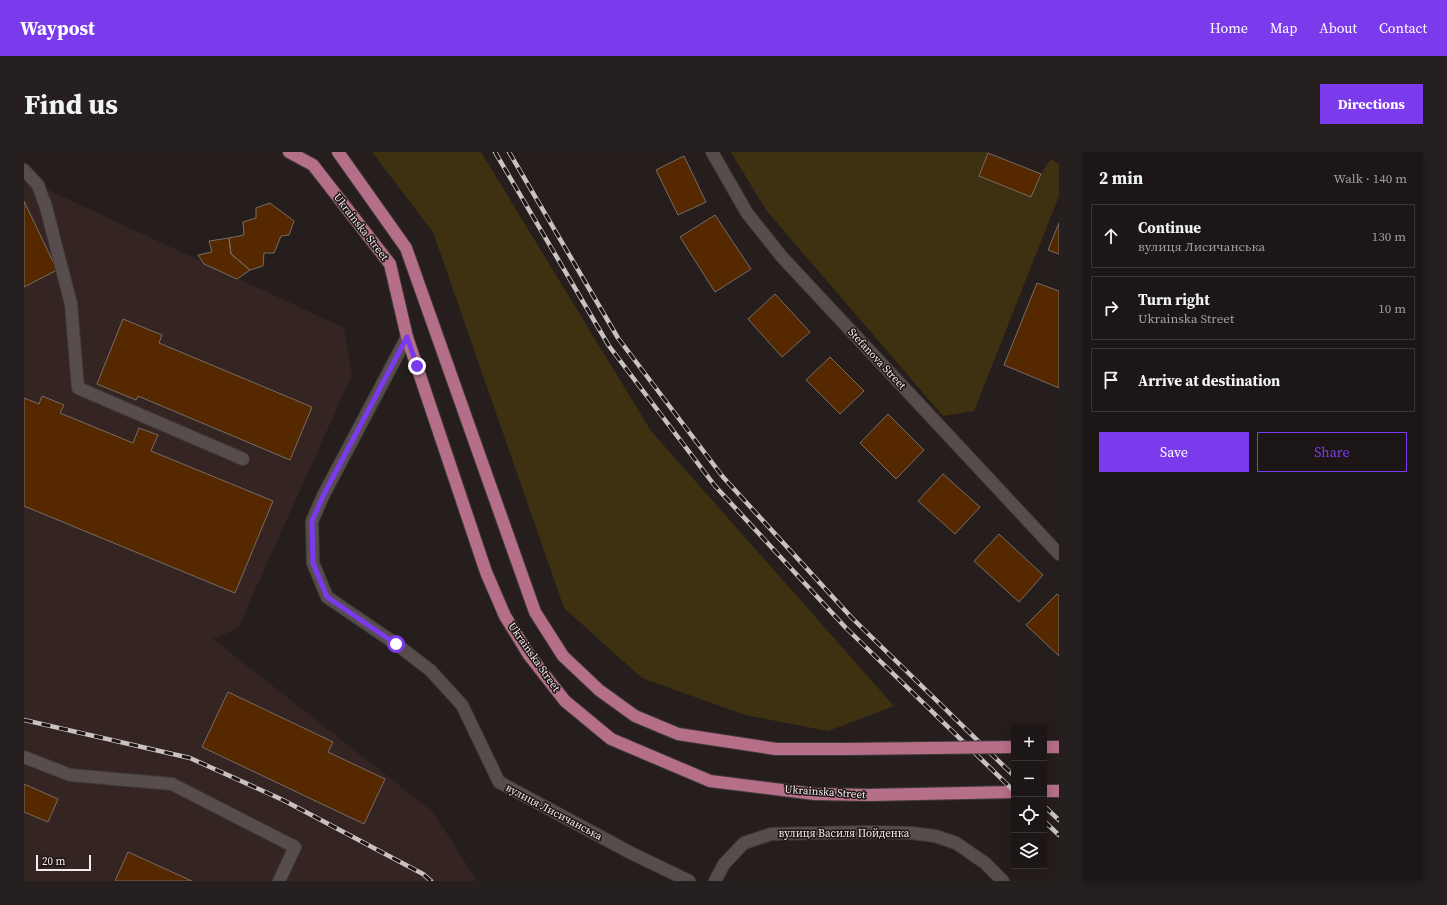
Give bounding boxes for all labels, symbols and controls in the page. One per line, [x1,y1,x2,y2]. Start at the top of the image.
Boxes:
text: Waypost [20,15,95,41]
text: Home [1210,18,1248,38]
text: Map [1270,18,1297,38]
text: About [1319,18,1357,38]
text: Contact [1379,18,1427,38]
button: Directions [1320,84,1423,124]
text: Find us [24,85,118,123]
text: 2 min [1099,166,1143,190]
text: Walk · 140 m [1334,170,1407,187]
street label: Ukrainska Street [330,190,392,264]
text: Continue [1138,217,1201,238]
icon: ahead [1100,225,1122,247]
text: 130 m [1372,228,1406,245]
text: вулиця Лисичанська [1138,238,1265,255]
text: Turn right [1138,289,1210,310]
icon: right [1100,297,1122,319]
text: 10 m [1378,300,1406,317]
text: Ukrainska Street [1138,310,1234,327]
street label: Stefanova Street [845,325,910,393]
route end [408,357,426,375]
icon: arrive [1100,369,1122,391]
text: Arrive at destination [1138,370,1280,391]
button: Save [1099,432,1249,472]
button: Share [1257,432,1407,472]
street label: Ukrainska Street [505,619,564,695]
route start [387,635,405,653]
map controls [1011,725,1047,869]
button: + [1011,725,1047,761]
button: − [1011,761,1047,797]
street label: вулиця Лисичанська [503,780,605,844]
street label: Ukrainska Street [784,782,867,802]
button: locate [1011,797,1047,833]
street label: вулиця Василя Пойденка [779,826,910,841]
button: layers [1011,833,1047,869]
scale bar [36,853,91,872]
text: 20 m [42,854,65,869]

